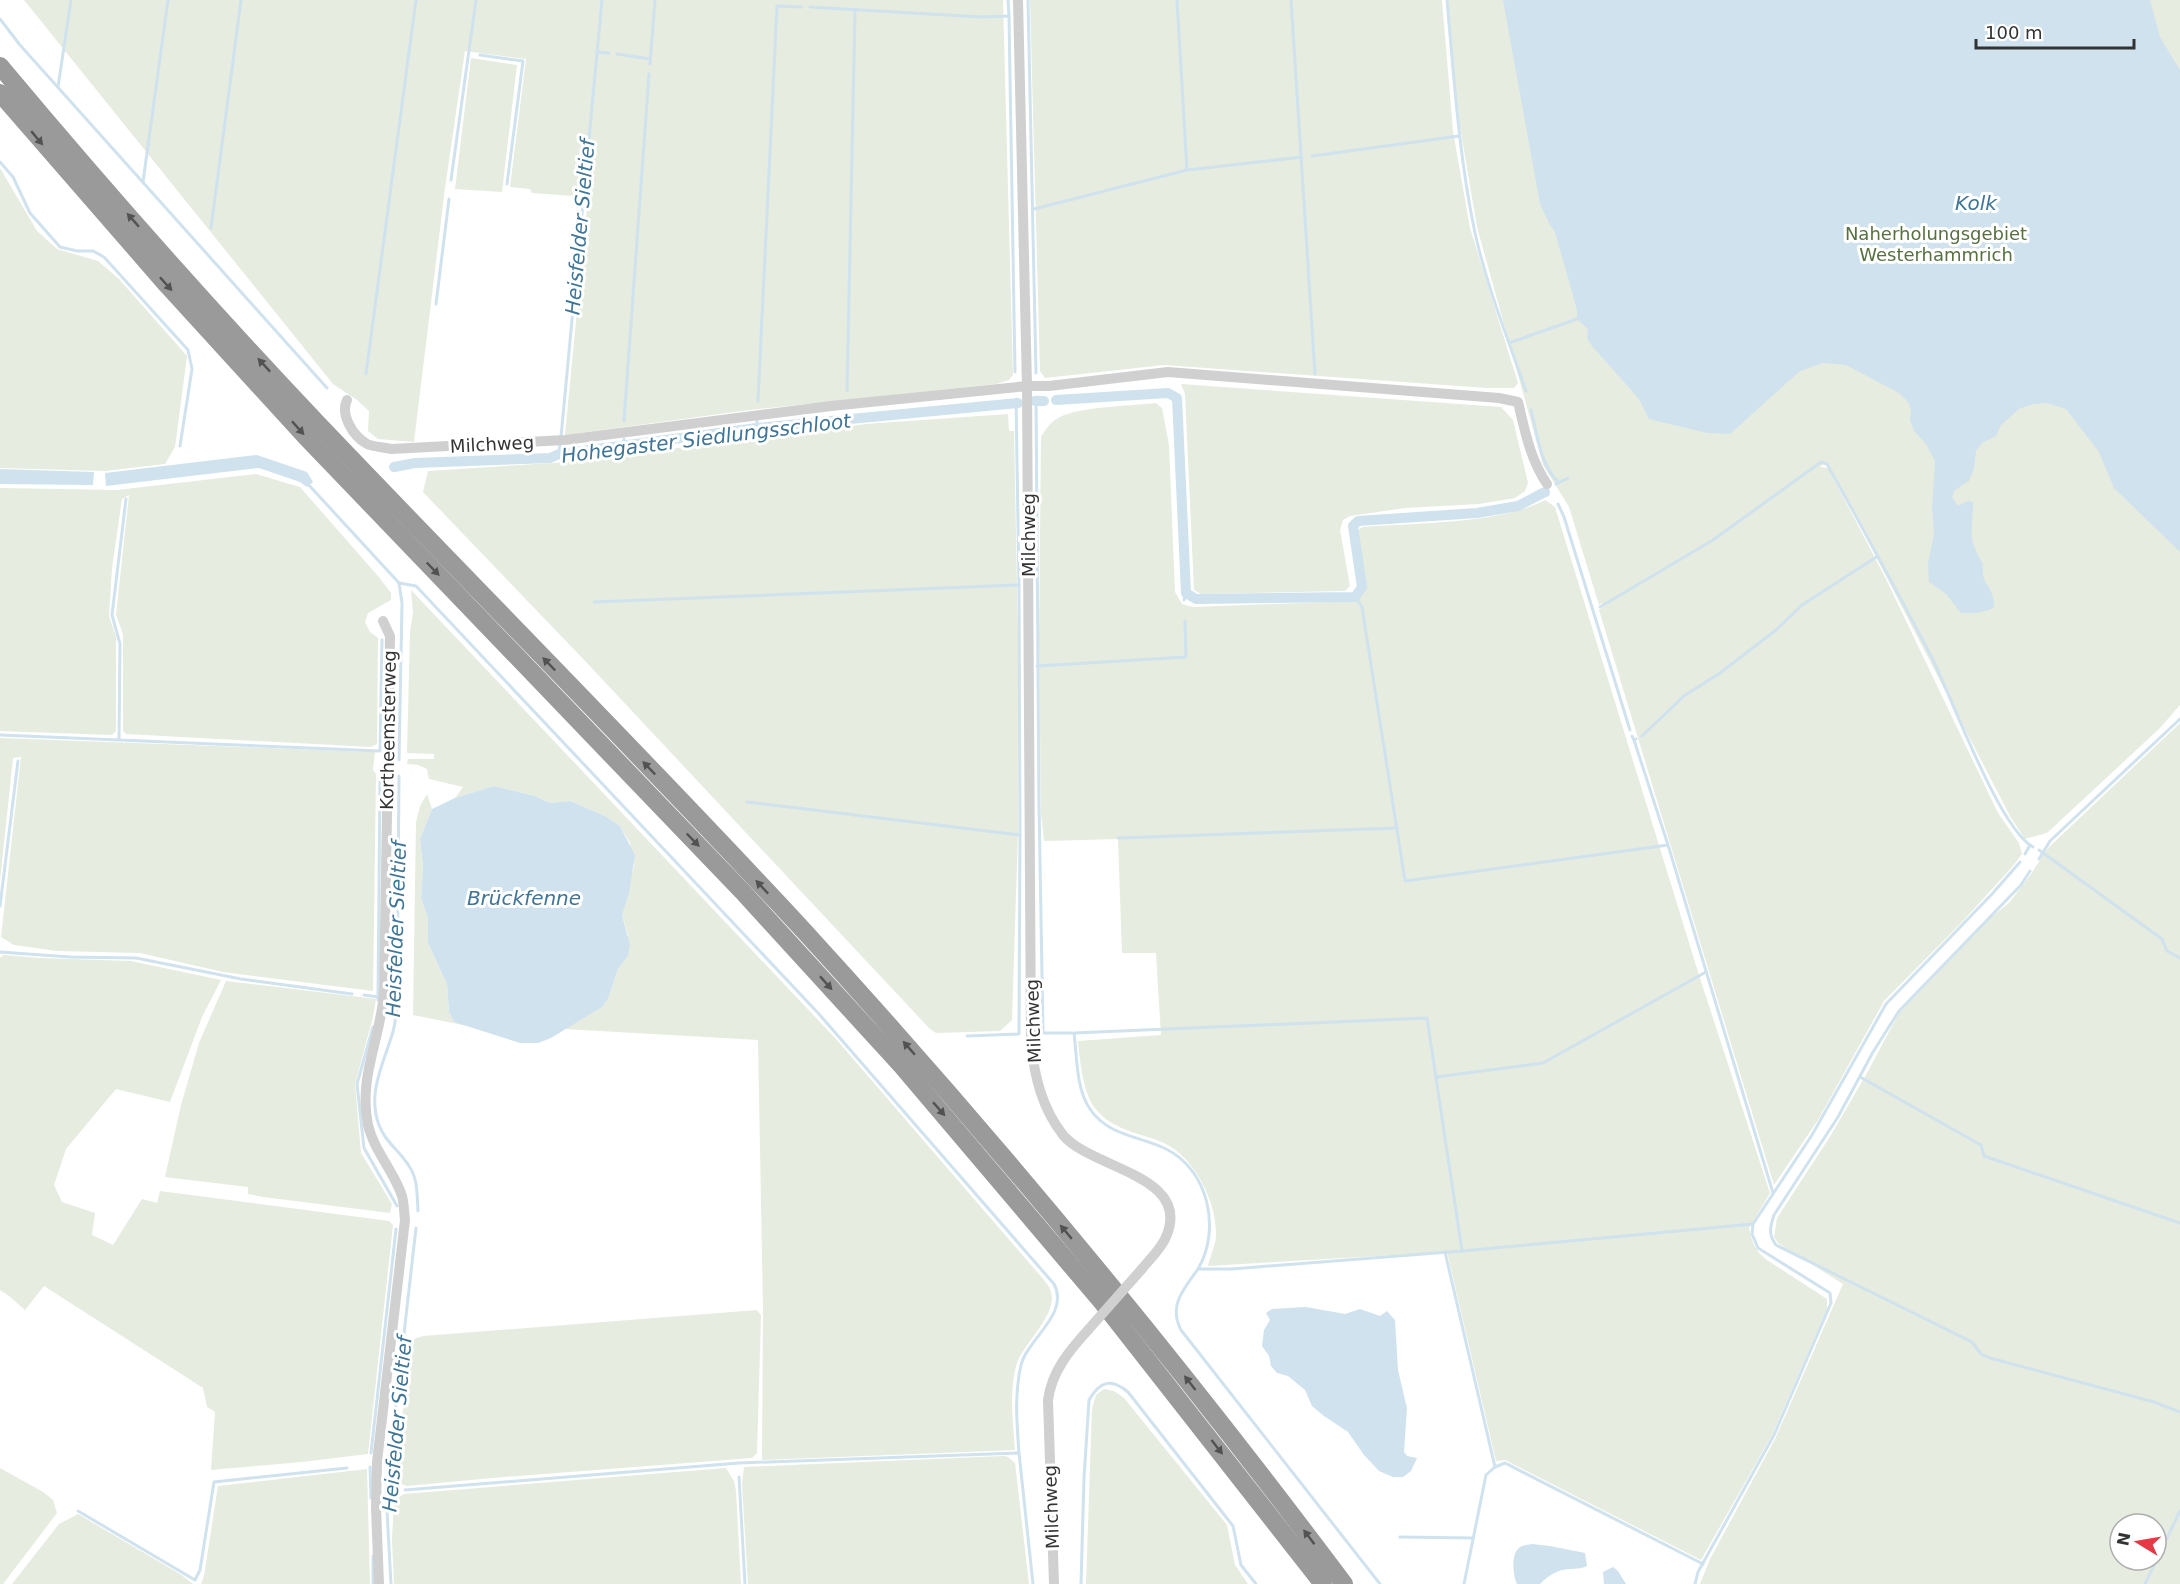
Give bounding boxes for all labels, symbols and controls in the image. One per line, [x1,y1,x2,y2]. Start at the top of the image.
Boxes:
scale bar [1976,12,2134,50]
text: 100 m [1985,22,2043,43]
one-way arrow [31,130,44,146]
water label: Heisfelder Sieltief [560,135,600,316]
water label: Kolk [1955,191,1998,215]
one-way arrow [127,213,140,228]
park label: Naherholungsgebiet Westerhammrich [1845,223,2027,265]
one-way arrow [159,276,172,291]
one-way arrow [257,358,271,372]
water label: Hohegaster Siedlungsschloot [560,408,853,468]
one-way arrow [291,420,304,435]
street label: Milchweg [449,431,535,457]
street label: Milchweg [1018,493,1039,577]
one-way arrow [426,561,440,576]
street label: Kortheemsterweg [376,650,400,810]
one-way arrow [542,656,556,671]
one-way arrow [643,762,657,776]
one-way arrow [686,833,700,848]
water label: Heisfelder Sieltief [381,837,411,1018]
one-way arrow [755,880,769,895]
water label: Brückfenne [467,886,581,910]
one-way arrow [819,975,832,990]
street label: Milchweg [1021,979,1045,1063]
one-way arrow [902,1040,916,1055]
one-way arrow [933,1101,946,1117]
one-way arrow [1060,1224,1073,1240]
water label: Heisfelder Sieltief [377,1332,417,1513]
one-way arrow [1183,1375,1196,1391]
one-way arrow [1210,1439,1222,1454]
street label: Milchweg [1039,1465,1063,1549]
north arrow [2108,1512,2168,1572]
one-way arrow [1303,1530,1315,1546]
text: N [2113,1531,2134,1548]

